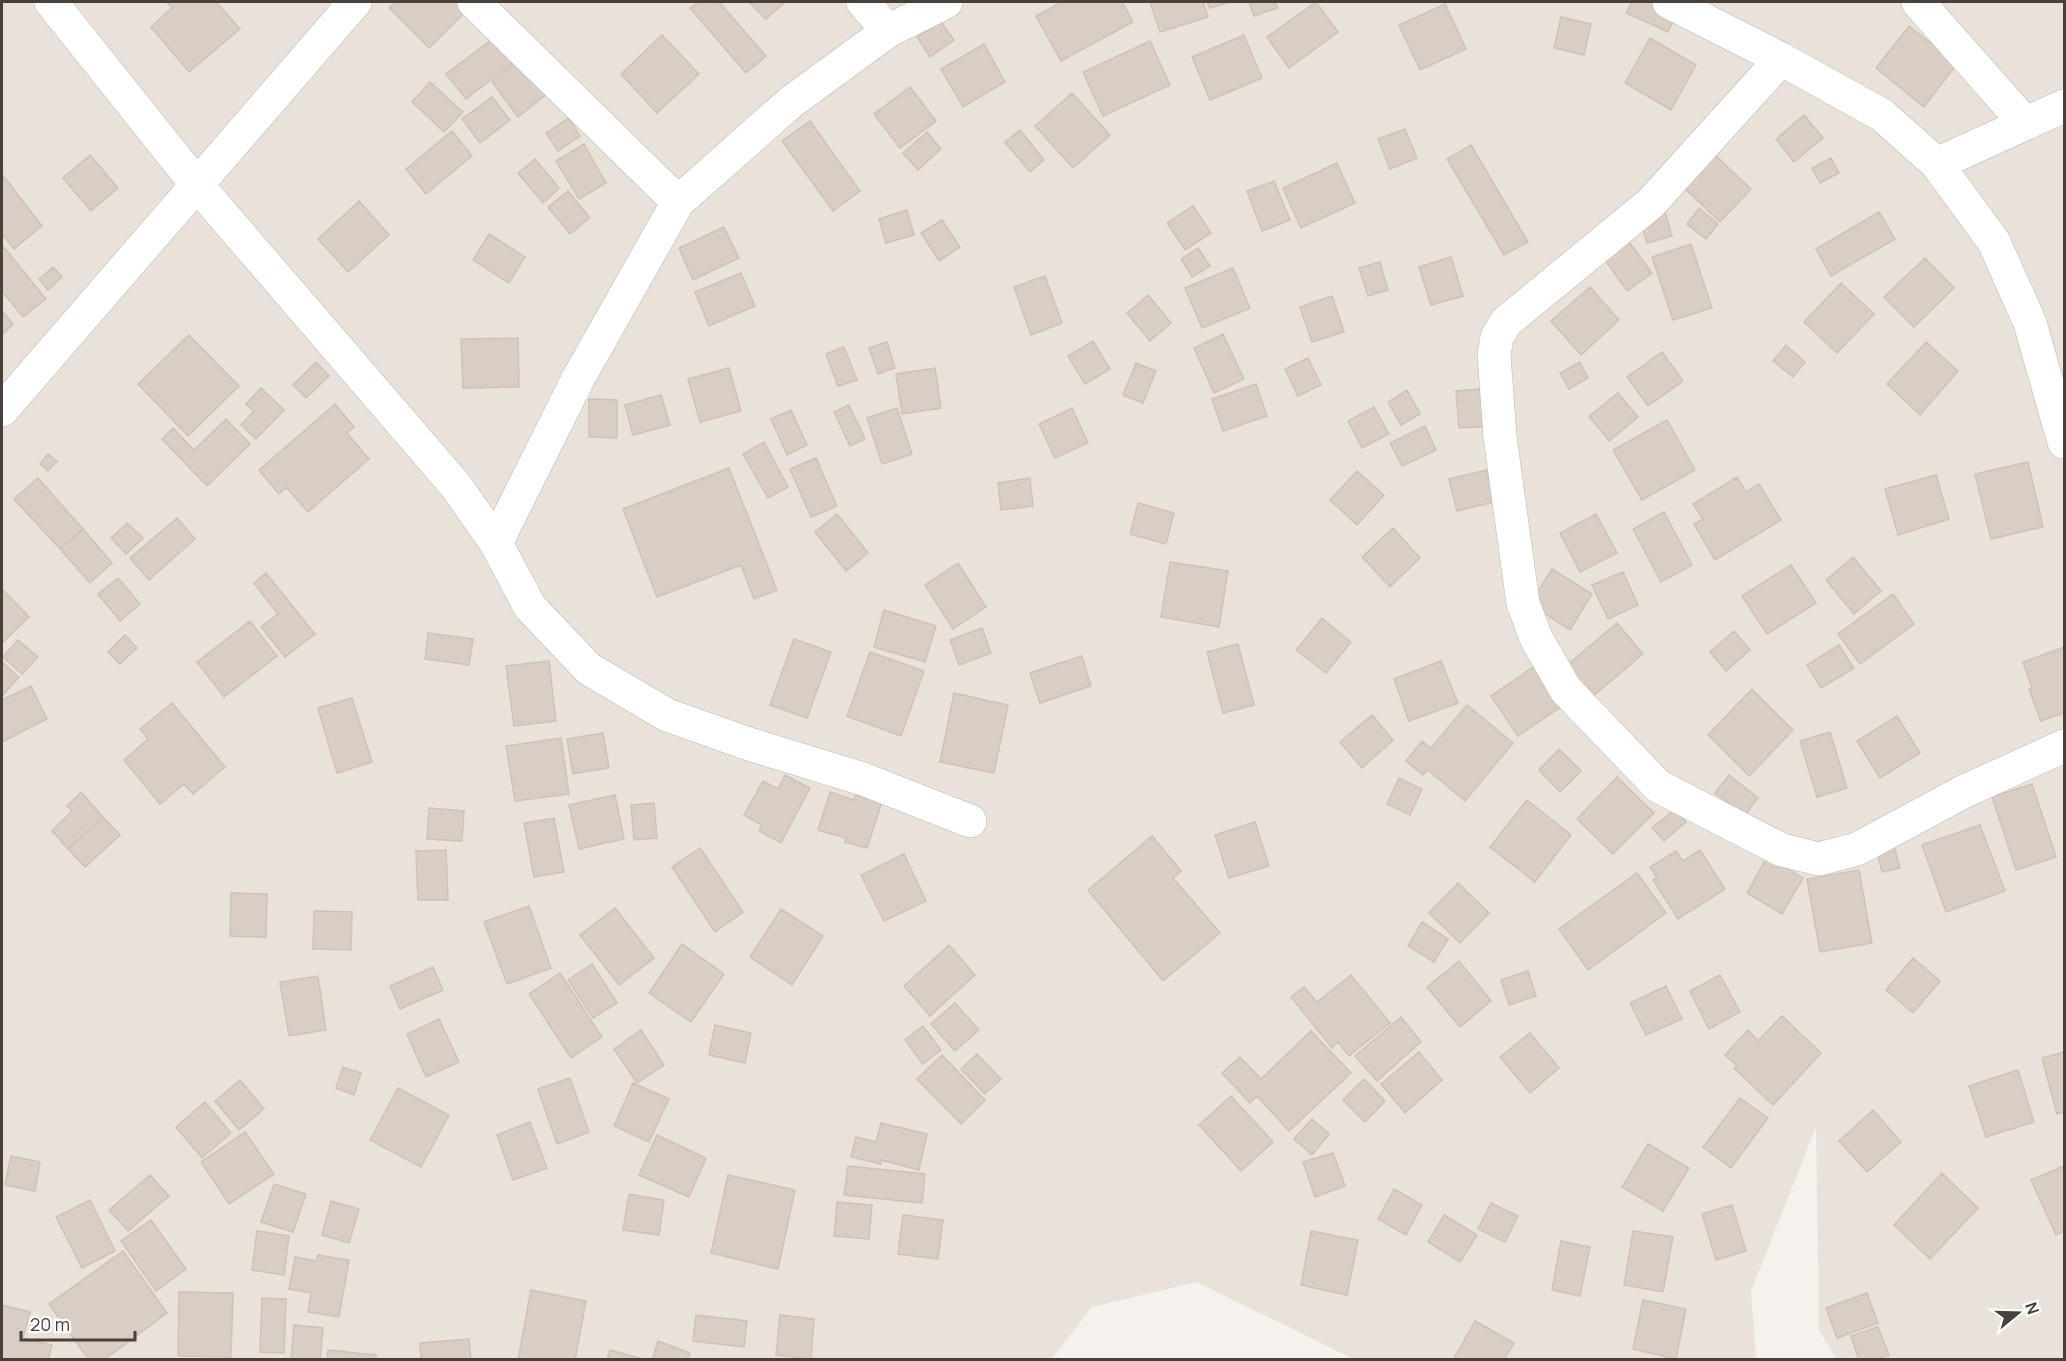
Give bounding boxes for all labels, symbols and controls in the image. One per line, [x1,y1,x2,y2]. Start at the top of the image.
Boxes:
north arrow [1988,1283,2048,1343]
text: N [2020,1299,2044,1317]
scale bar [21,1304,135,1342]
text: 20 m [30,1312,70,1336]

